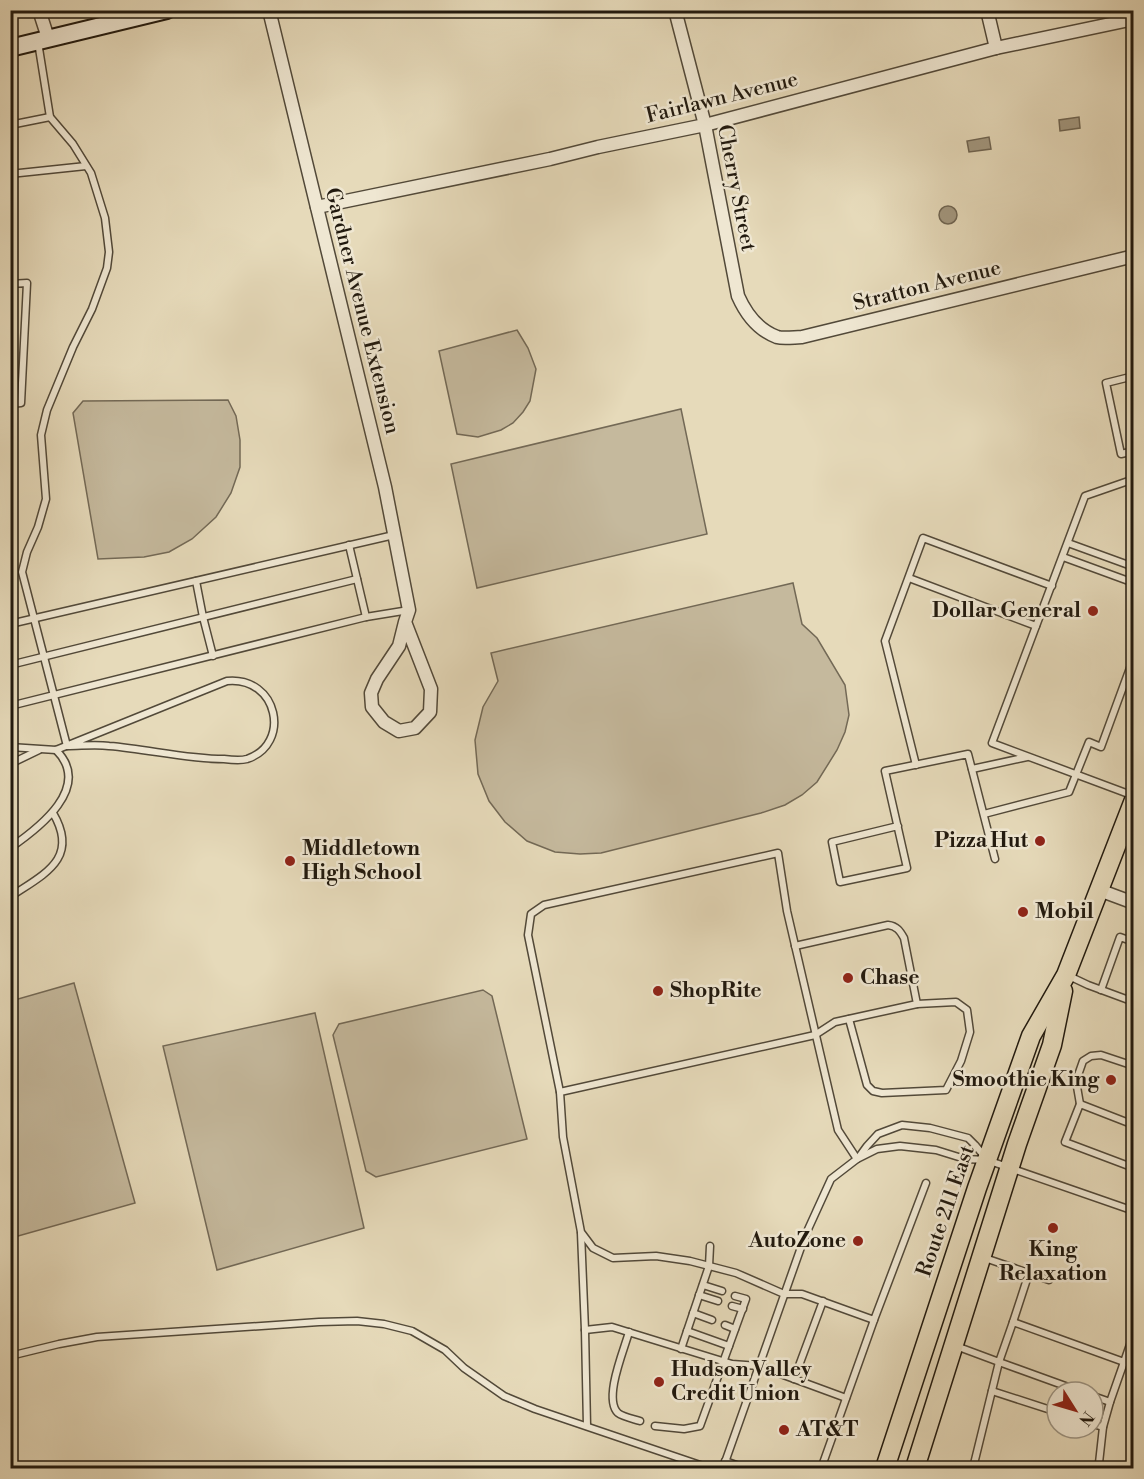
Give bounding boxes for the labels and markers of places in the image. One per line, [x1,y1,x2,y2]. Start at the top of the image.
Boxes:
place label: Dollar General [932,598,1081,624]
marker: Dollar General [1086,604,1100,618]
place label: Pizza Hut [934,828,1029,854]
marker: Pizza Hut [1033,834,1047,848]
place label: Middletown High School [302,836,422,886]
marker: Middletown High School [283,854,297,868]
place label: Mobil [1035,899,1094,925]
marker: Mobil [1016,905,1030,919]
place label: Chase [860,965,920,991]
marker: Chase [841,971,855,985]
place label: ShopRite [670,978,762,1004]
marker: ShopRite [651,984,665,998]
place label: Smoothie King [953,1067,1100,1093]
marker: Smoothie King [1104,1073,1118,1087]
marker: King Relaxation [1046,1221,1060,1235]
place label: AutoZone [748,1228,846,1254]
marker: AutoZone [851,1234,865,1248]
place label: King Relaxation [999,1237,1107,1287]
place label: Hudson Valley Credit Union [671,1357,812,1407]
marker: Hudson Valley Credit Union [652,1375,666,1389]
place label: AT&T [795,1417,858,1443]
marker: AT&T [777,1423,791,1437]

